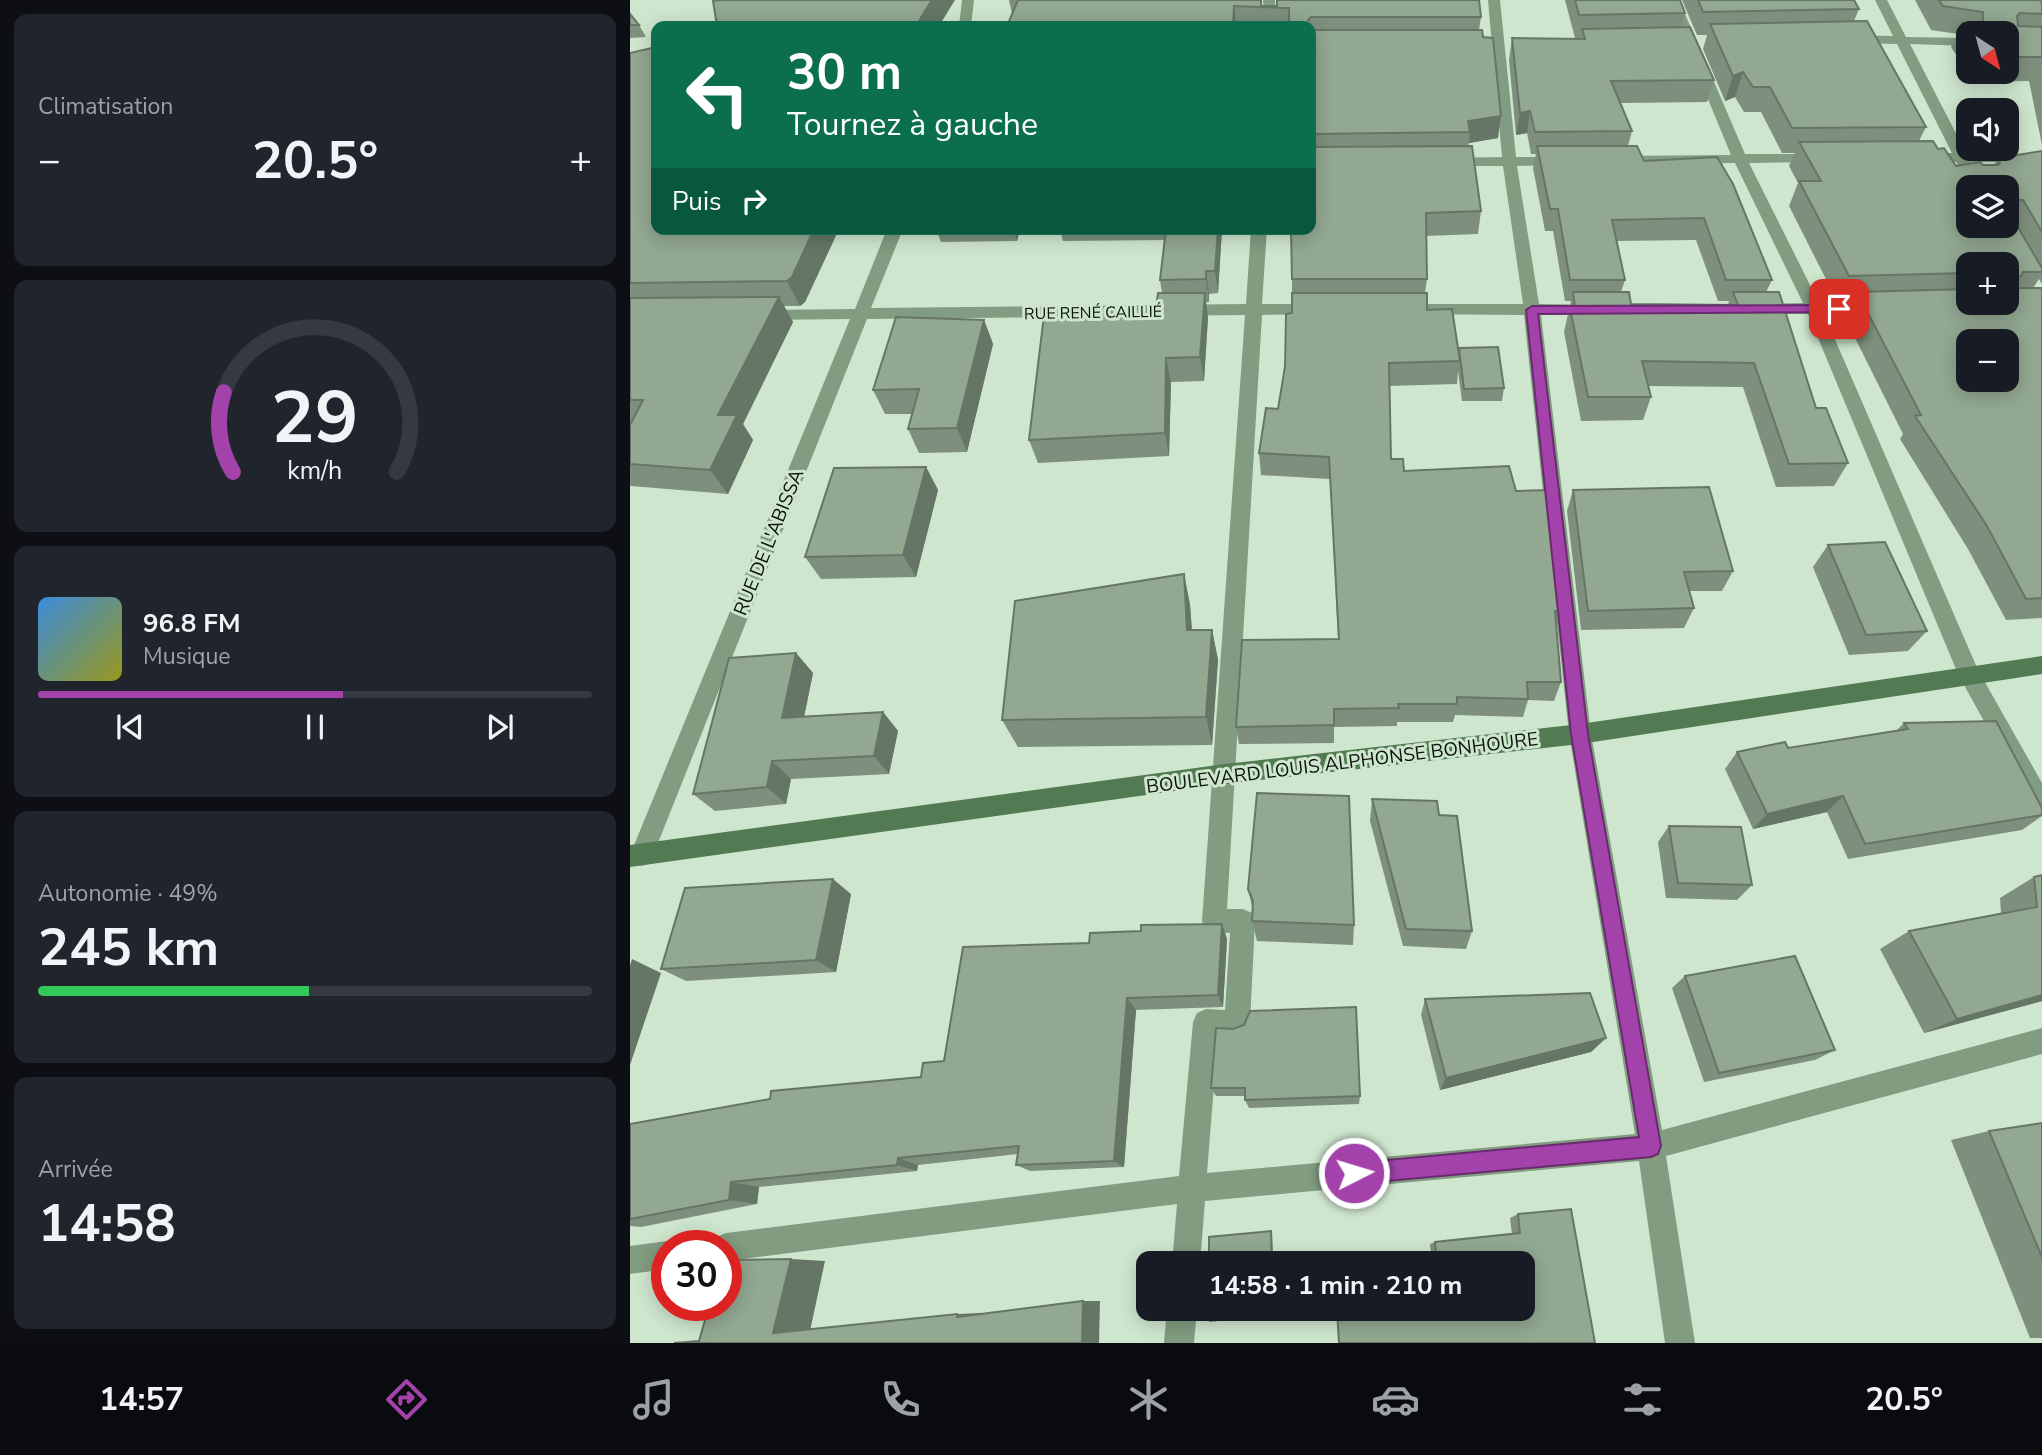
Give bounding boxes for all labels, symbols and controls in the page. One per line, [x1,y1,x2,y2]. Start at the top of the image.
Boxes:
north arrow [1956,21,2020,84]
map controls [1956,21,2019,392]
text: 30 m [787,39,902,106]
icon: left [672,49,763,140]
text: Climatisation [38,91,173,122]
button: sound [1956,98,2019,161]
text: Tournez à gauche [787,103,1038,146]
text: 20.5° [252,125,378,196]
text: − [38,135,61,186]
text: + [569,135,592,186]
button: layers [1956,175,2019,238]
icon: right [735,182,773,220]
text: Puis [672,184,721,219]
button: + [1956,252,2019,315]
pin [1809,279,1869,339]
icon: arrive [1820,290,1858,328]
street label: RUE RENÉ CAILLIÉ [1024,301,1162,325]
button: − [1956,329,2019,392]
text: 29 [271,368,359,468]
text: km/h [287,453,343,487]
street label: RUE DE L'ABISSA [728,465,810,619]
text: 96.8 FM [143,606,240,641]
text: Musique [143,641,231,672]
icon: previous [111,708,149,746]
icon: pause [296,708,334,746]
icon: next [481,708,519,746]
street label: BOULEVARD LOUIS ALPHONSE BONHOURE [1145,726,1540,800]
text: Autonomie · 49% [38,878,218,909]
text: 245 km [38,912,219,983]
position arrow [1317,1136,1391,1210]
text: Arrivée [38,1154,113,1185]
text: 14:58 [38,1188,176,1259]
speed limit sign: 30 [651,1230,742,1321]
text: 14:58 · 1 min · 210 m [1209,1268,1462,1303]
icon: directions [382,1375,431,1424]
icon: music [629,1375,678,1424]
icon: phone [876,1375,925,1424]
icon: climate [1124,1375,1173,1424]
icon: car [1371,1375,1420,1424]
icon: filters [1618,1375,1667,1424]
text: 14:57 [99,1378,184,1421]
text: 20.5° [1865,1378,1943,1421]

